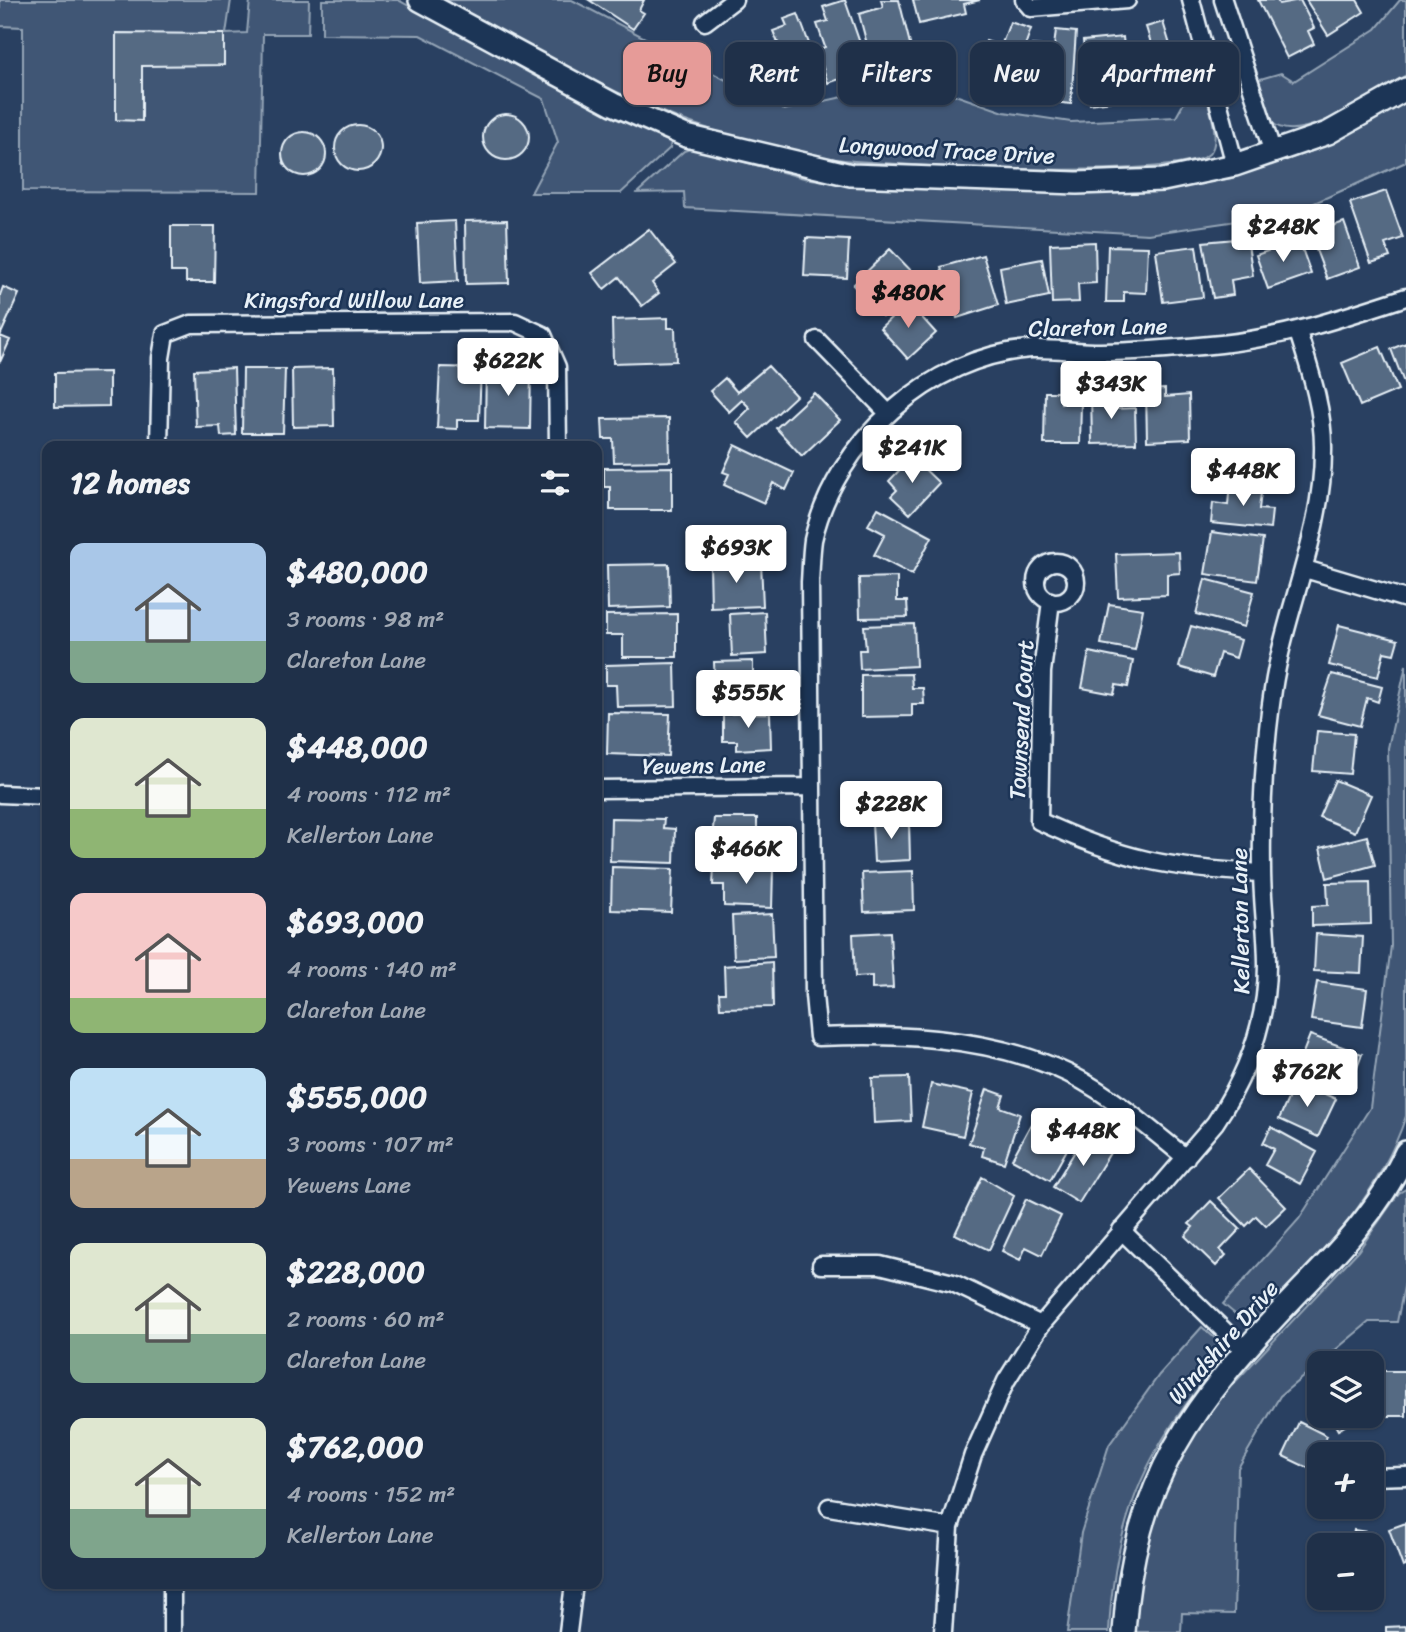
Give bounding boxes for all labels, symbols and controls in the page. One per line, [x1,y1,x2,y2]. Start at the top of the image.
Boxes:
chip: Buy [623,42,711,105]
chip: Rent [725,42,824,105]
chip: Filters [838,42,956,105]
chip: New [970,42,1064,105]
chip: Apartment [1078,42,1239,105]
street label: Longwood Trace Drive [838,124,1056,177]
pin: $248K [1234,204,1332,264]
text: $248K [1248,206,1318,247]
pin: $480K [859,270,957,330]
text: $480K [872,272,944,313]
street label: Kingsford Willow Lane [244,280,464,321]
street label: Clareton Lane [1028,306,1168,349]
pin: $622K [459,338,557,398]
text: $622K [473,340,543,381]
pin: $343K [1062,362,1160,421]
text: $343K [1076,363,1146,404]
pin: $241K [863,426,961,485]
text: $241K [879,427,945,468]
pin: $448K [1194,448,1292,508]
text: $448K [1207,450,1279,491]
text: 12 homes [70,456,190,510]
icon: filters [536,464,574,502]
pin: $693K [687,526,785,585]
text: $693K [701,527,771,568]
text: $480,000 [287,545,428,599]
icon: home [126,571,210,655]
text: 3 rooms · 98 m² [287,599,444,640]
street label: Townsend Court [997,639,1046,801]
text: Clareton Lane [287,640,426,681]
pin: $555K [699,670,797,730]
text: $555K [712,672,784,713]
text: $448,000 [287,720,428,774]
street label: Yewens Lane [642,744,767,787]
icon: home [126,746,210,830]
text: 4 rooms · 112 m² [287,774,451,815]
pin: $228K [842,782,940,841]
text: $228K [856,783,926,824]
text: Kellerton Lane [287,815,433,856]
pin: $466K [697,826,795,886]
text: $466K [711,828,781,869]
street label: Kellerton Lane [1219,847,1262,995]
text: $693,000 [287,895,424,949]
icon: home [126,921,210,1005]
text: 4 rooms · 140 m² [287,949,457,990]
text: Clareton Lane [287,990,426,1031]
pin: $762K [1258,1050,1356,1109]
text: $762K [1273,1051,1341,1092]
text: $555,000 [287,1070,427,1124]
icon: home [126,1096,210,1180]
pin: $448K [1034,1108,1132,1168]
text: $448K [1047,1110,1119,1151]
text: 3 rooms · 107 m² [287,1124,454,1165]
text: Yewens Lane [287,1165,411,1206]
text: $228,000 [287,1245,425,1299]
street label: Windshire Drive [1157,1270,1290,1414]
icon: home [126,1271,210,1355]
text: 2 rooms · 60 m² [287,1299,445,1340]
text: Clareton Lane [287,1340,426,1381]
map controls [1307,1351,1384,1610]
button: layers [1307,1351,1384,1428]
text: $762,000 [287,1420,424,1474]
button: + [1307,1442,1384,1519]
icon: home [126,1446,210,1530]
text: 4 rooms · 152 m² [287,1474,455,1515]
text: Kellerton Lane [287,1515,433,1556]
button: − [1307,1533,1384,1610]

